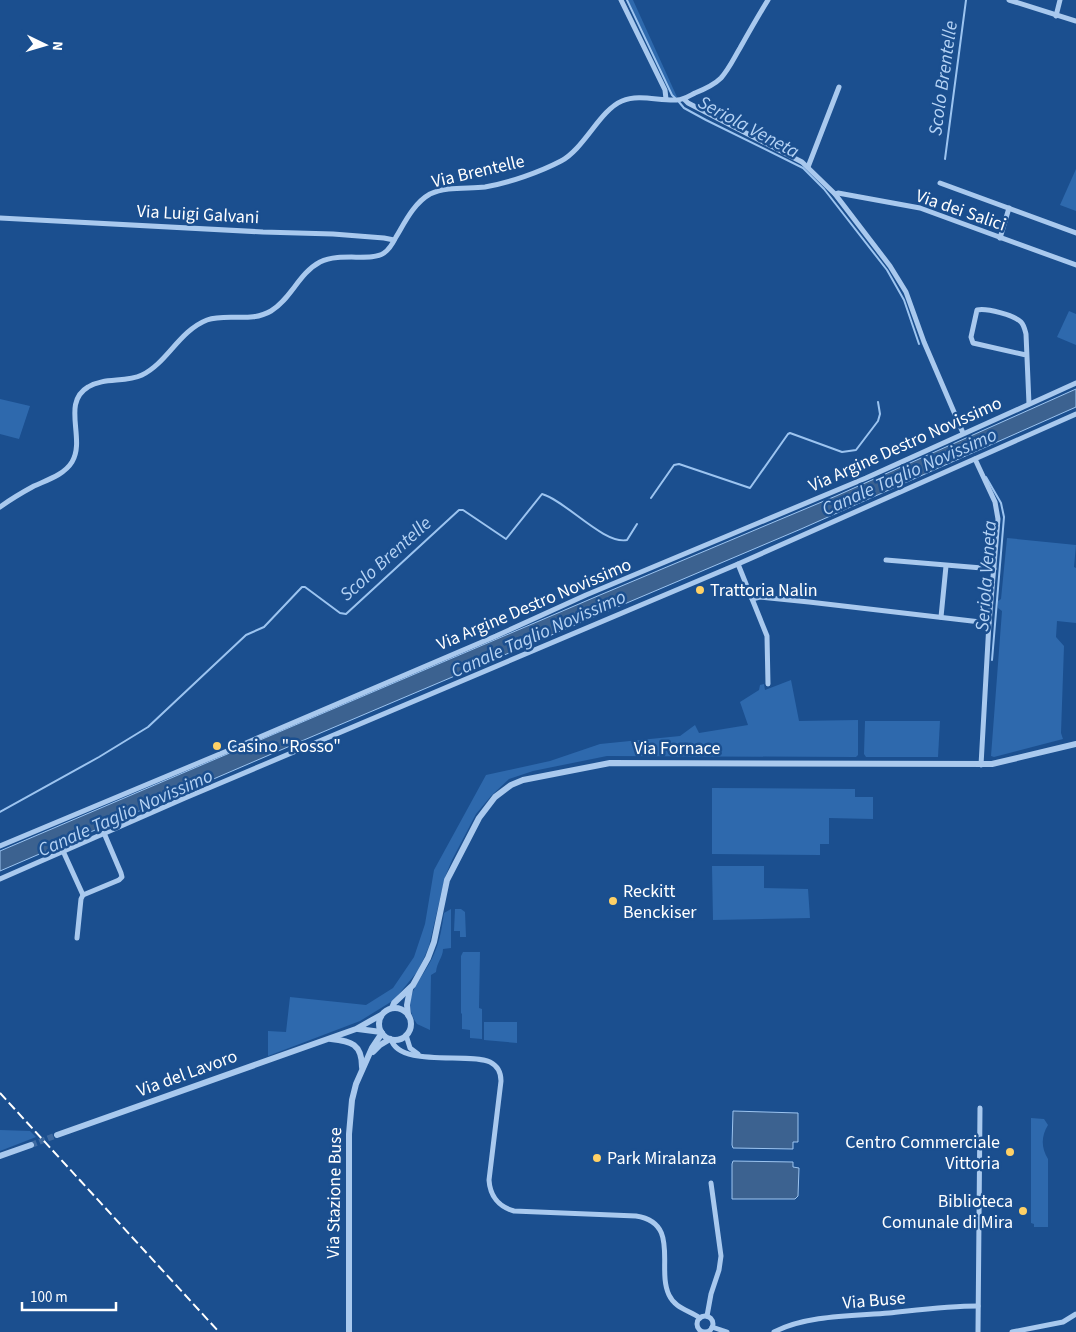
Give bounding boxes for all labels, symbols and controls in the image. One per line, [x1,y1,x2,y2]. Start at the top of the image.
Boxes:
water label: Scolo Brentelle [922,19,965,137]
north arrow [20,20,70,70]
text: N [47,41,67,52]
water label: Seriola Veneta [693,89,804,165]
street label: Via Brentelle [429,149,527,194]
street label: Via dei Salici [912,183,1009,238]
street label: Via Luigi Galvani [136,199,260,230]
street label: Via Argine Destro Novissimo [805,391,1006,498]
water label: Canale Taglio Novissimo [818,422,1002,523]
water label: Scolo Brentelle [334,510,438,608]
water label: Seriola Veneta [969,520,1004,632]
street label: Via Argine Destro Novissimo [433,552,635,657]
place label: Trattoria Nalin [710,578,818,603]
water label: Canale Taglio Novissimo [447,584,631,685]
marker: Trattoria Nalin [694,584,706,596]
place label: Casino "Rosso" [227,734,341,759]
street label: Via Fornace [634,736,720,761]
marker: Casino "Rosso" [211,740,223,752]
water label: Canale Taglio Novissimo [34,763,218,864]
place label: Reckitt Benckiser [623,879,697,925]
marker: Reckitt Benckiser [607,895,619,907]
street label: Via del Lavoro [133,1044,241,1103]
street label: Via Stazione Buse [321,1127,348,1259]
place label: Centro Commerciale Vittoria [845,1130,1000,1176]
place label: Park Miralanza [607,1146,716,1171]
marker: Centro Commerciale Vittoria [1004,1146,1016,1158]
marker: Park Miralanza [591,1152,603,1164]
place label: Biblioteca Comunale di Mira [882,1189,1013,1235]
marker: Biblioteca Comunale di Mira [1017,1205,1029,1217]
scale bar [22,1280,116,1312]
street label: Via Buse [841,1285,907,1316]
text: 100 m [30,1287,68,1308]

